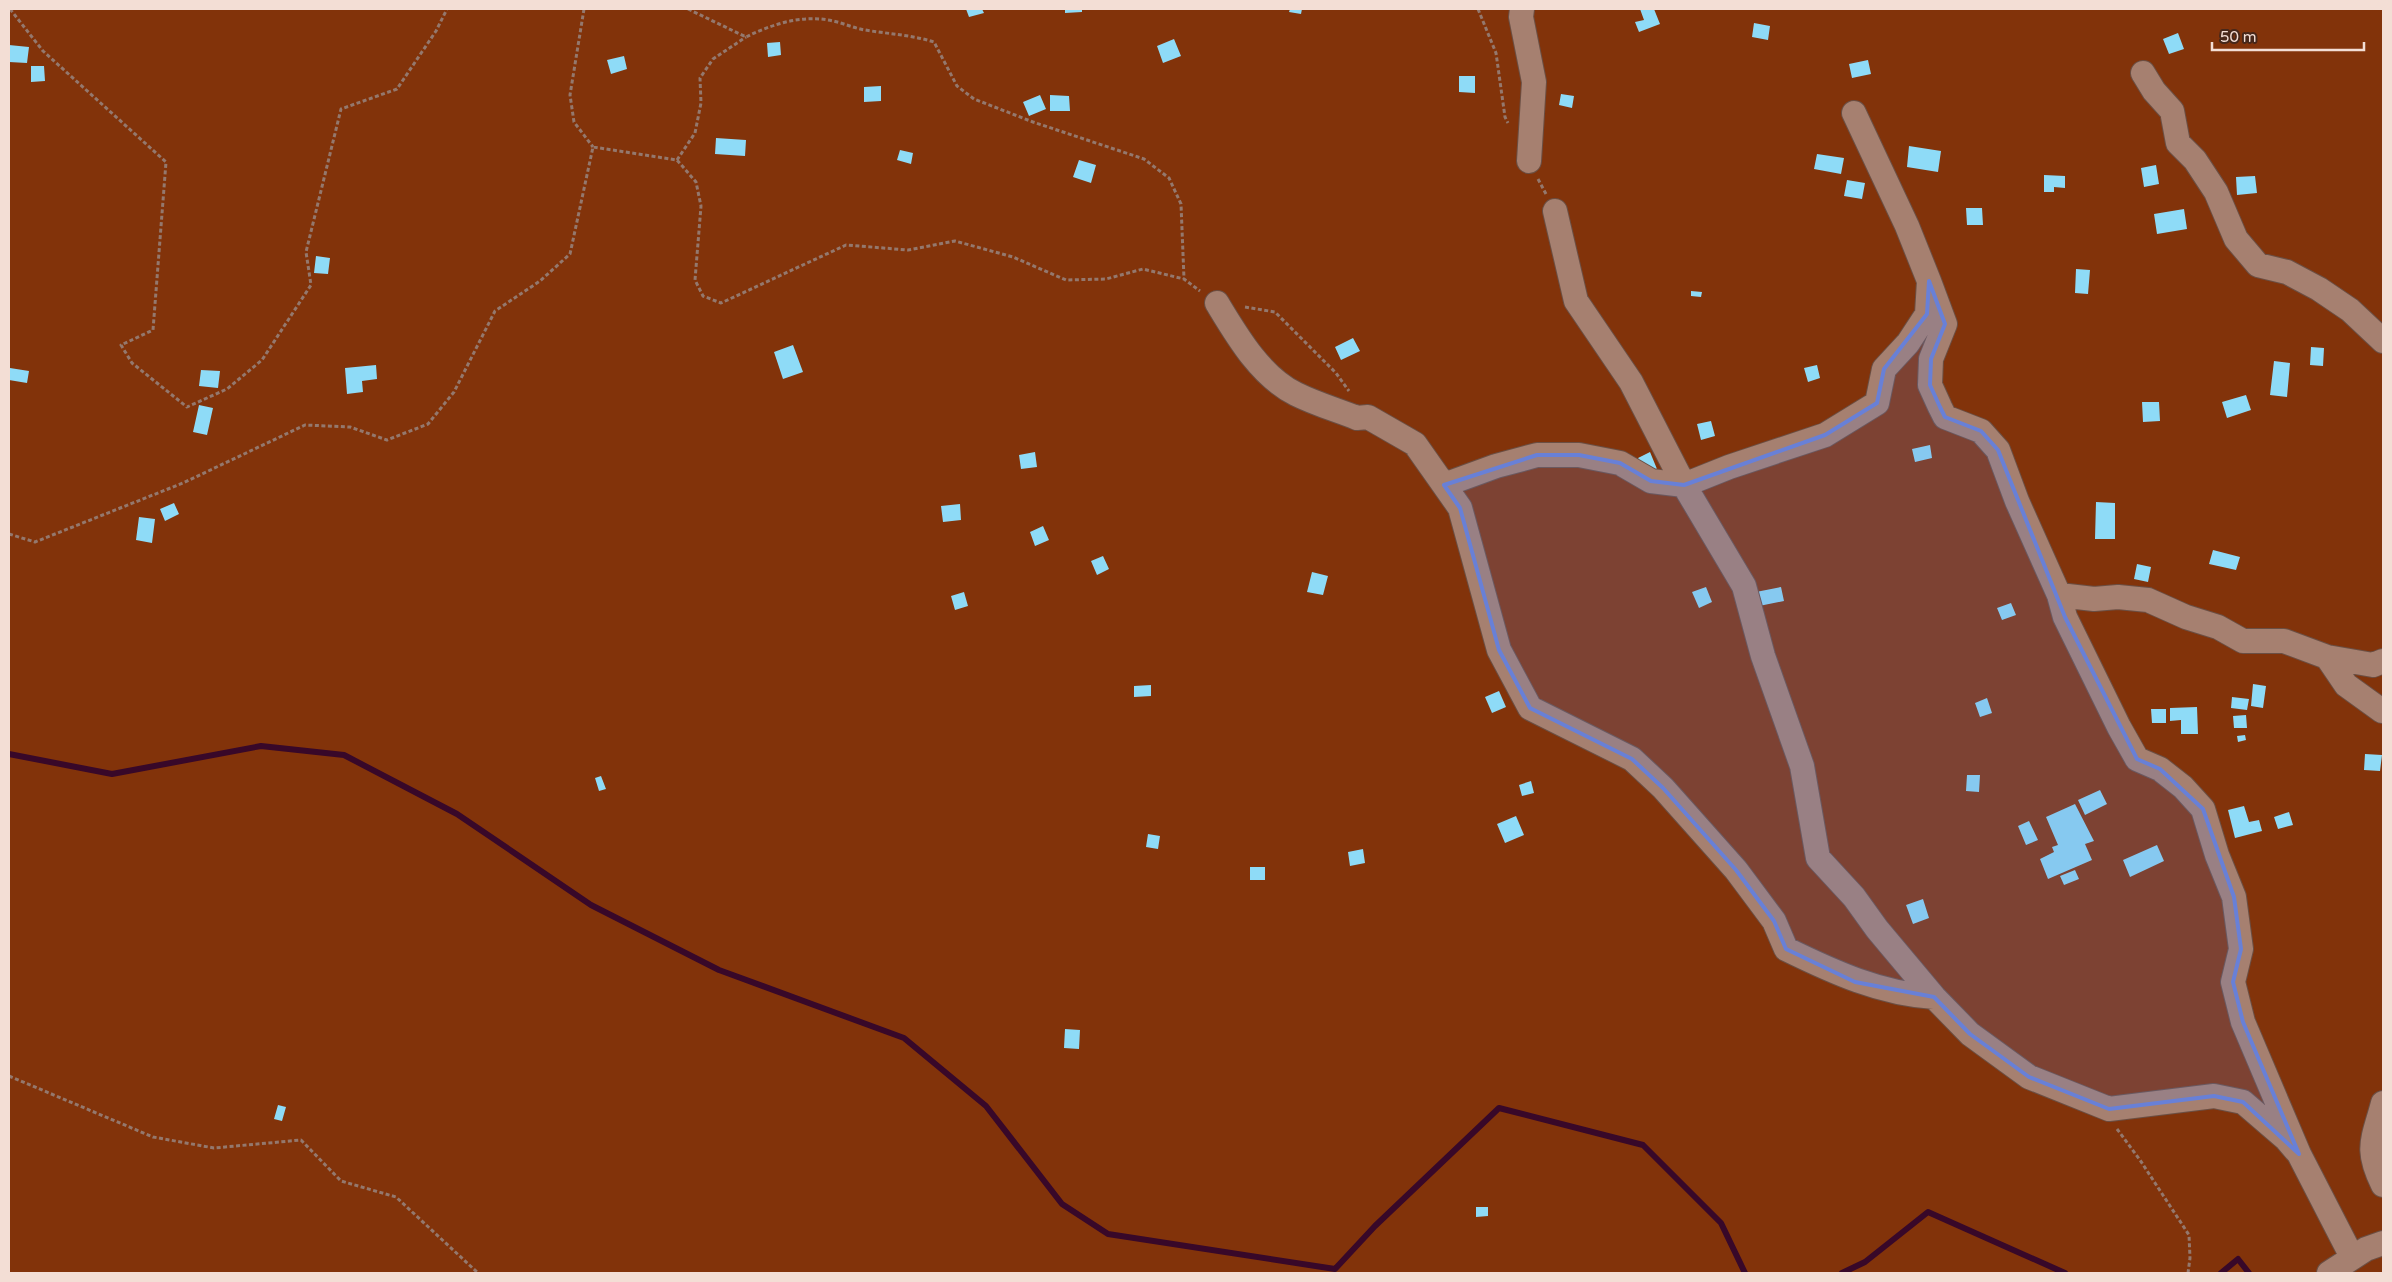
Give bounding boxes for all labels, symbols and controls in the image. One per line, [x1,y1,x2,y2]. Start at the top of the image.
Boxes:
scale bar [2212,20,2364,52]
text: 50 m [2220,28,2257,46]

